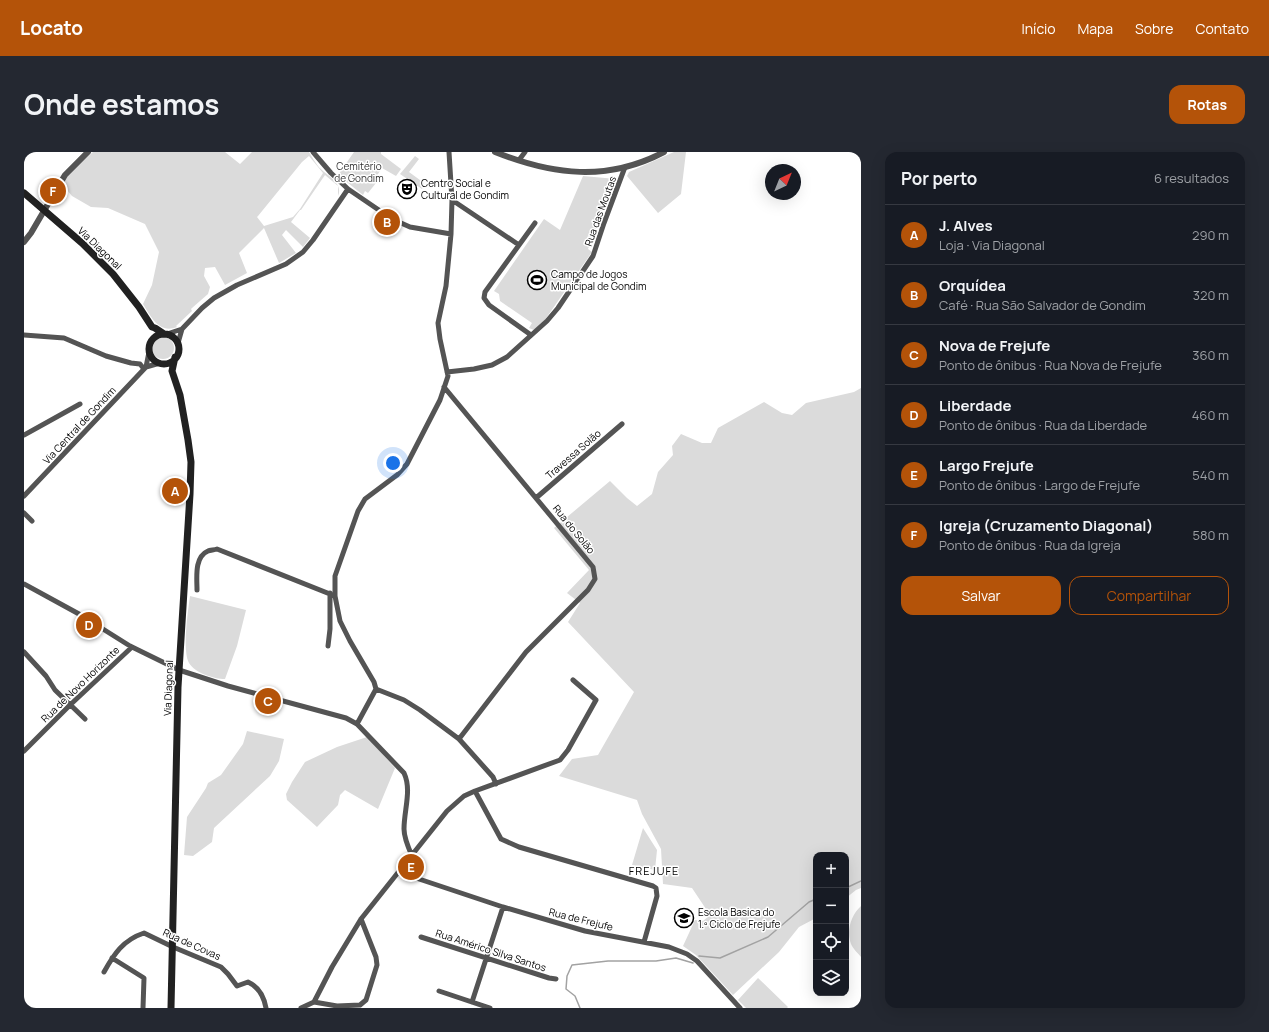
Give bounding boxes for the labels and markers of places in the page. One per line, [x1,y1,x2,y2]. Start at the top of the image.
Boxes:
pin: F [40,176,66,206]
place label: Centro Social e Cultural de Gondim [421,176,509,202]
theatre icon: Centro Social e Cultural de Gondim [396,178,418,200]
pin: B [374,207,400,237]
place label: Campo de Jogos Municipal de Gondim [551,267,647,293]
sports icon: Campo de Jogos Municipal de Gondim [526,269,548,291]
pin: A [162,476,188,506]
pin: D [76,610,102,640]
pin: C [255,686,281,716]
pin: E [398,852,424,882]
place label: Escola Basica do 1.º Ciclo de Frejufe [698,905,781,931]
school or university icon: Escola Basica do 1.º Ciclo de Frejufe [673,907,695,929]

